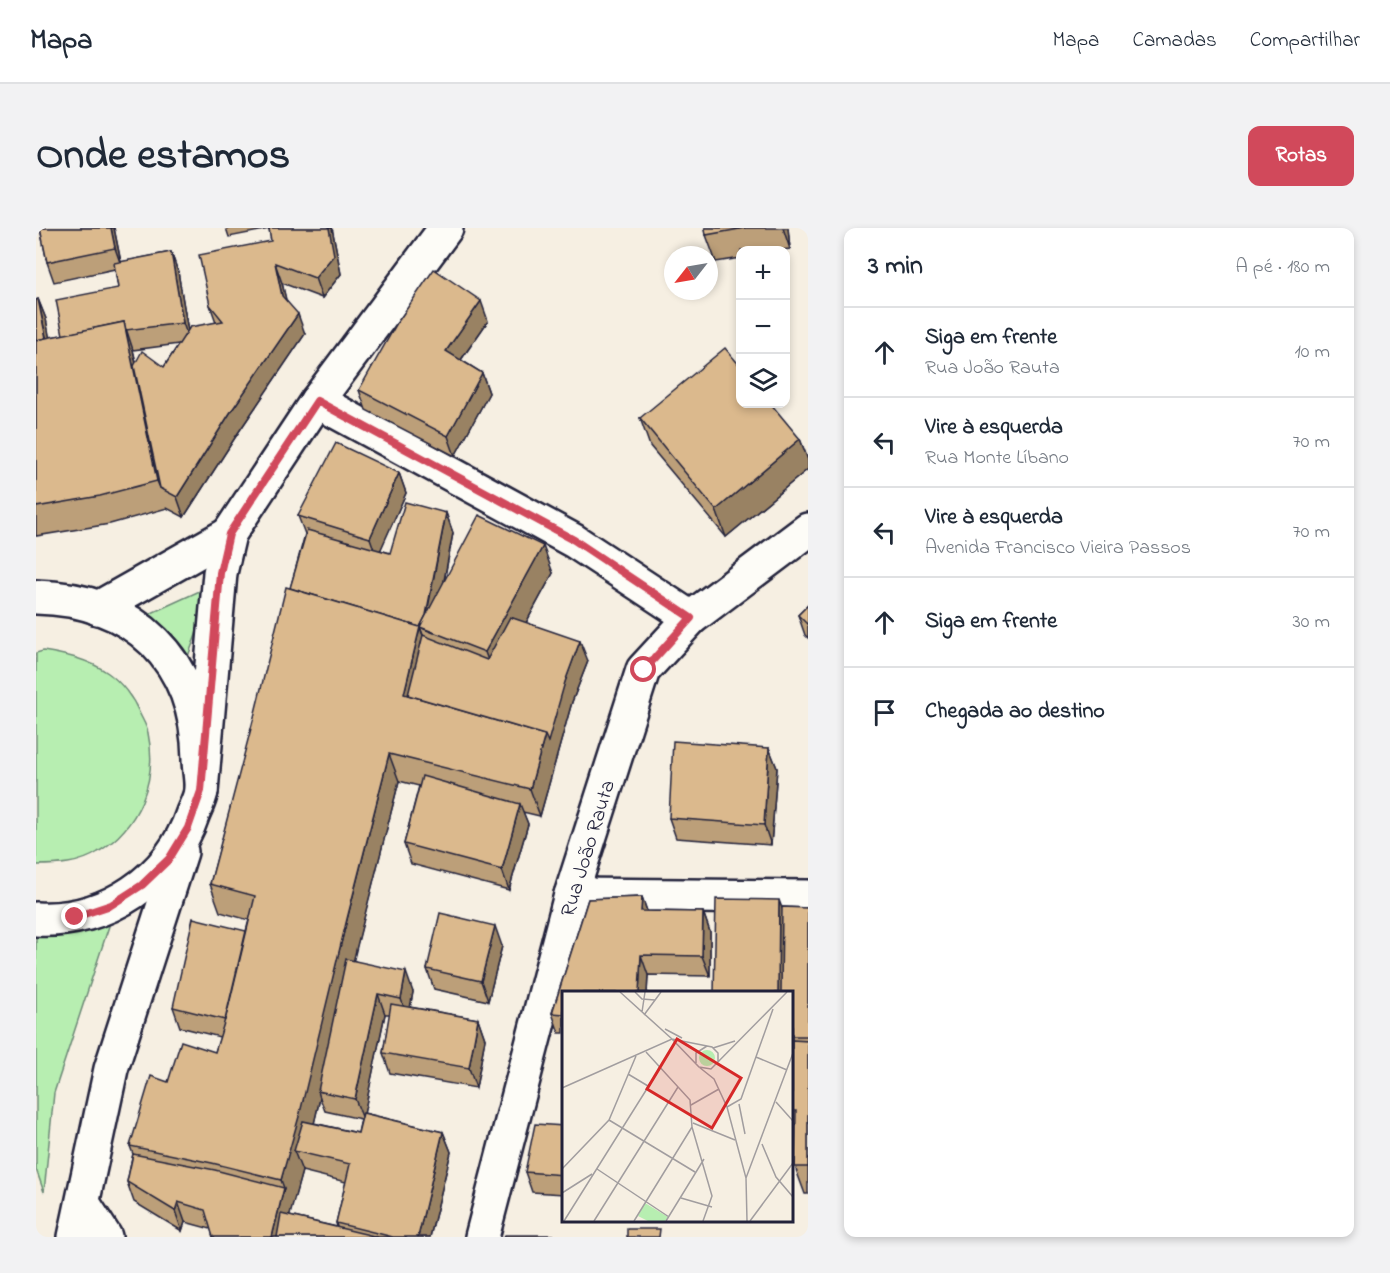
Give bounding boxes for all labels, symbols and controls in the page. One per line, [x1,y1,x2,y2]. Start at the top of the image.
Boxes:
text: Mapa [30,21,92,62]
text: Mapa [1053,26,1099,56]
text: Camadas [1132,26,1217,56]
text: Compartilhar [1250,26,1360,56]
text: Onde estamos [36,126,290,187]
button: Rotas [1248,126,1354,186]
north arrow [664,246,718,300]
map controls [736,246,790,408]
button: + [736,246,790,300]
text: 3 min [868,248,923,286]
text: A pé · 180 m [1236,253,1330,282]
button: − [736,300,790,354]
text: Siga em frente [925,322,1057,354]
icon: ahead [868,336,901,369]
text: 10 m [1294,338,1330,367]
button: layers [736,354,790,408]
text: Rua João Rauta [925,354,1060,383]
text: Vire à esquerda [925,412,1063,444]
icon: left [868,426,901,459]
text: 70 m [1293,428,1330,457]
text: Rua Monte Líbano [925,444,1069,473]
text: Vire à esquerda [925,502,1063,534]
icon: left [868,516,901,549]
text: 70 m [1293,518,1330,547]
text: Avenida Francisco Vieira Passos [925,534,1191,563]
icon: ahead [868,606,901,639]
text: Siga em frente [925,606,1057,638]
text: 30 m [1293,608,1330,637]
route start [630,656,656,682]
icon: arrive [868,696,901,729]
text: Chegada ao destino [925,696,1105,728]
street label: Rua João Rauta [554,777,624,921]
route end [61,903,87,929]
inset map [562,991,793,1222]

